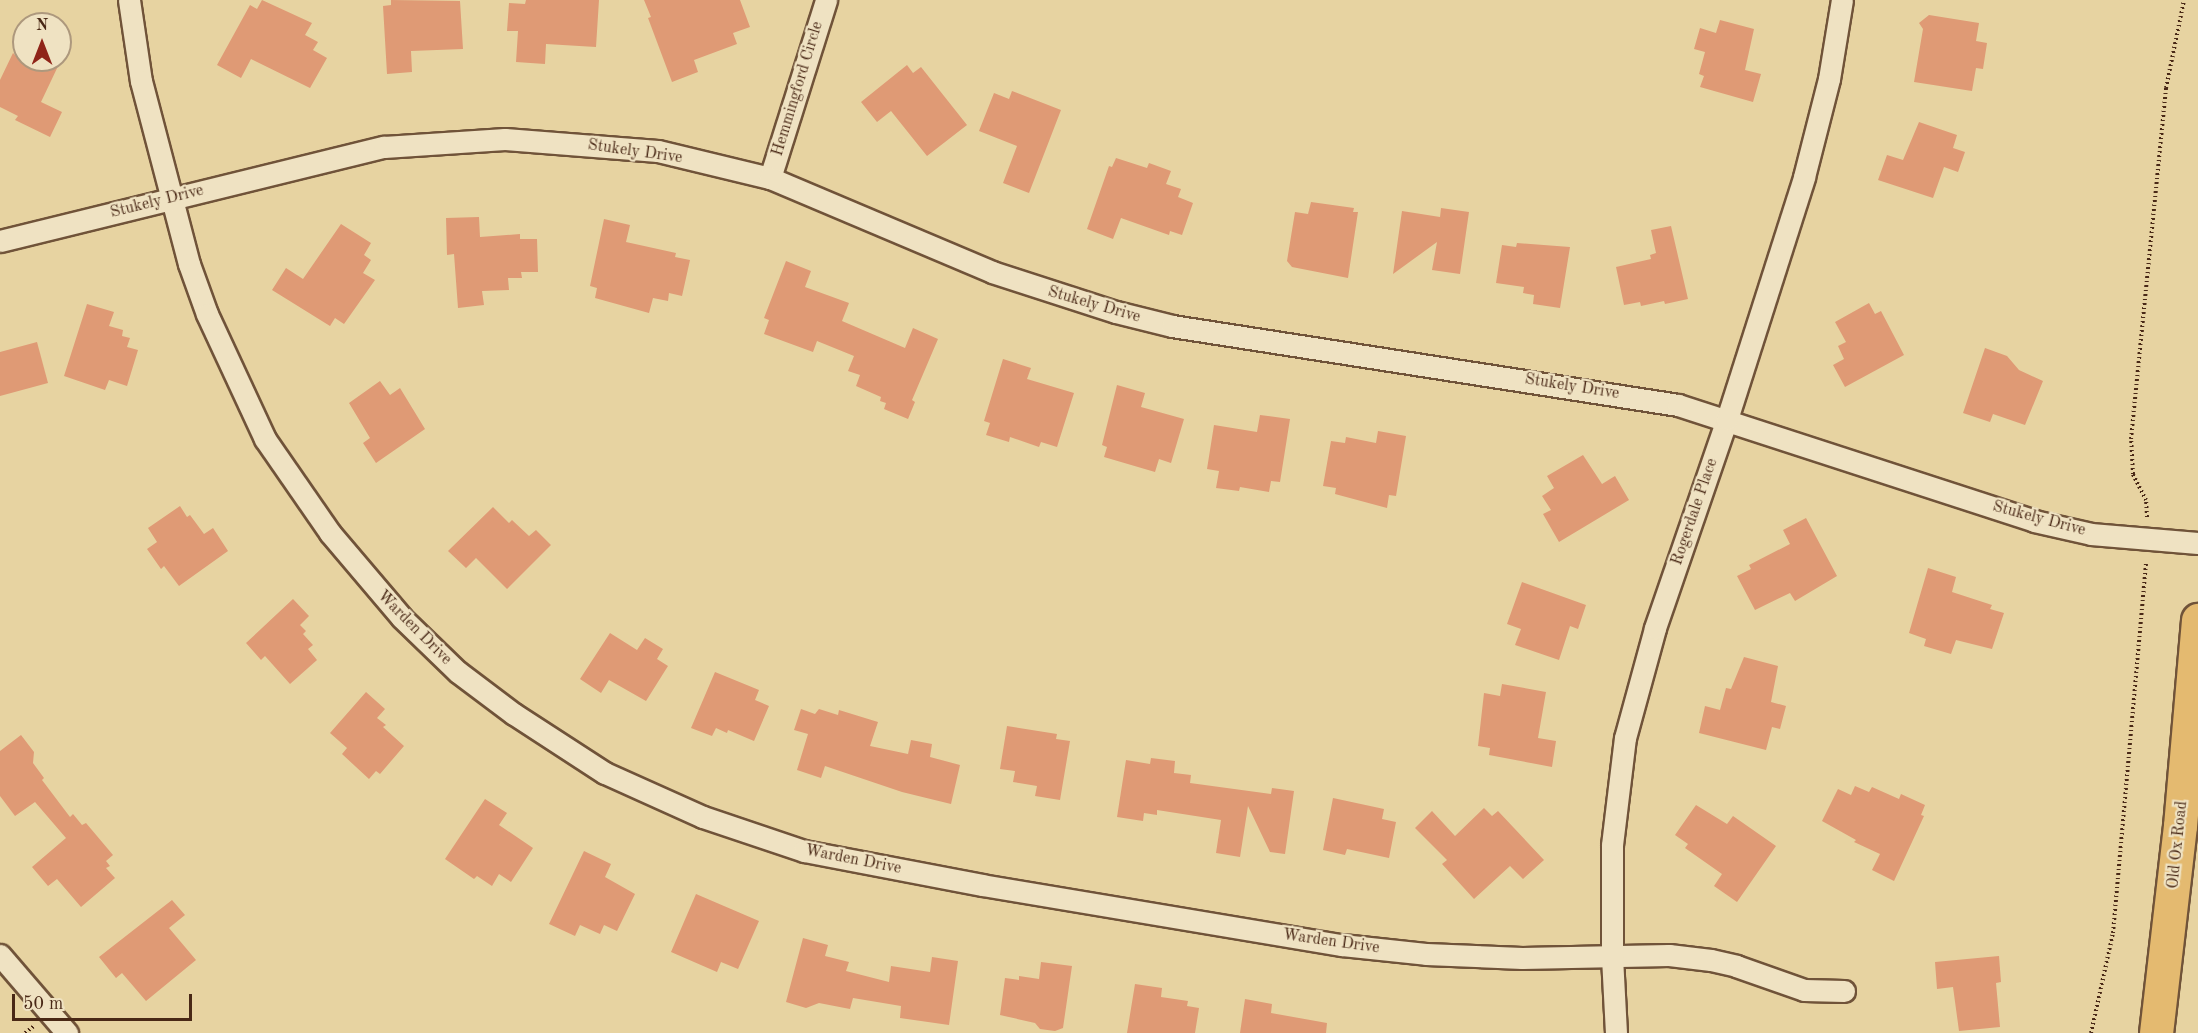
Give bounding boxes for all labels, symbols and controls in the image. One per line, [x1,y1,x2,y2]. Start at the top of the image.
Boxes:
north arrow [12,12,72,72]
text: N [36,18,48,34]
street label: Hemmingford Circle [768,19,828,159]
street label: Stukely Drive [586,136,684,168]
street label: Stukely Drive [108,181,206,223]
street label: Stukely Drive [1045,283,1143,327]
street label: Stukely Drive [1523,370,1621,404]
street label: Rogerdale Place [1668,456,1722,568]
street label: Stukely Drive [1990,497,2088,541]
street label: Warden Drive [373,587,455,669]
street label: Old Ox Road [2164,800,2192,890]
street label: Warden Drive [803,841,903,879]
street label: Warden Drive [1281,926,1381,958]
scale bar [15,982,195,1020]
text: 50 m [23,995,63,1013]

